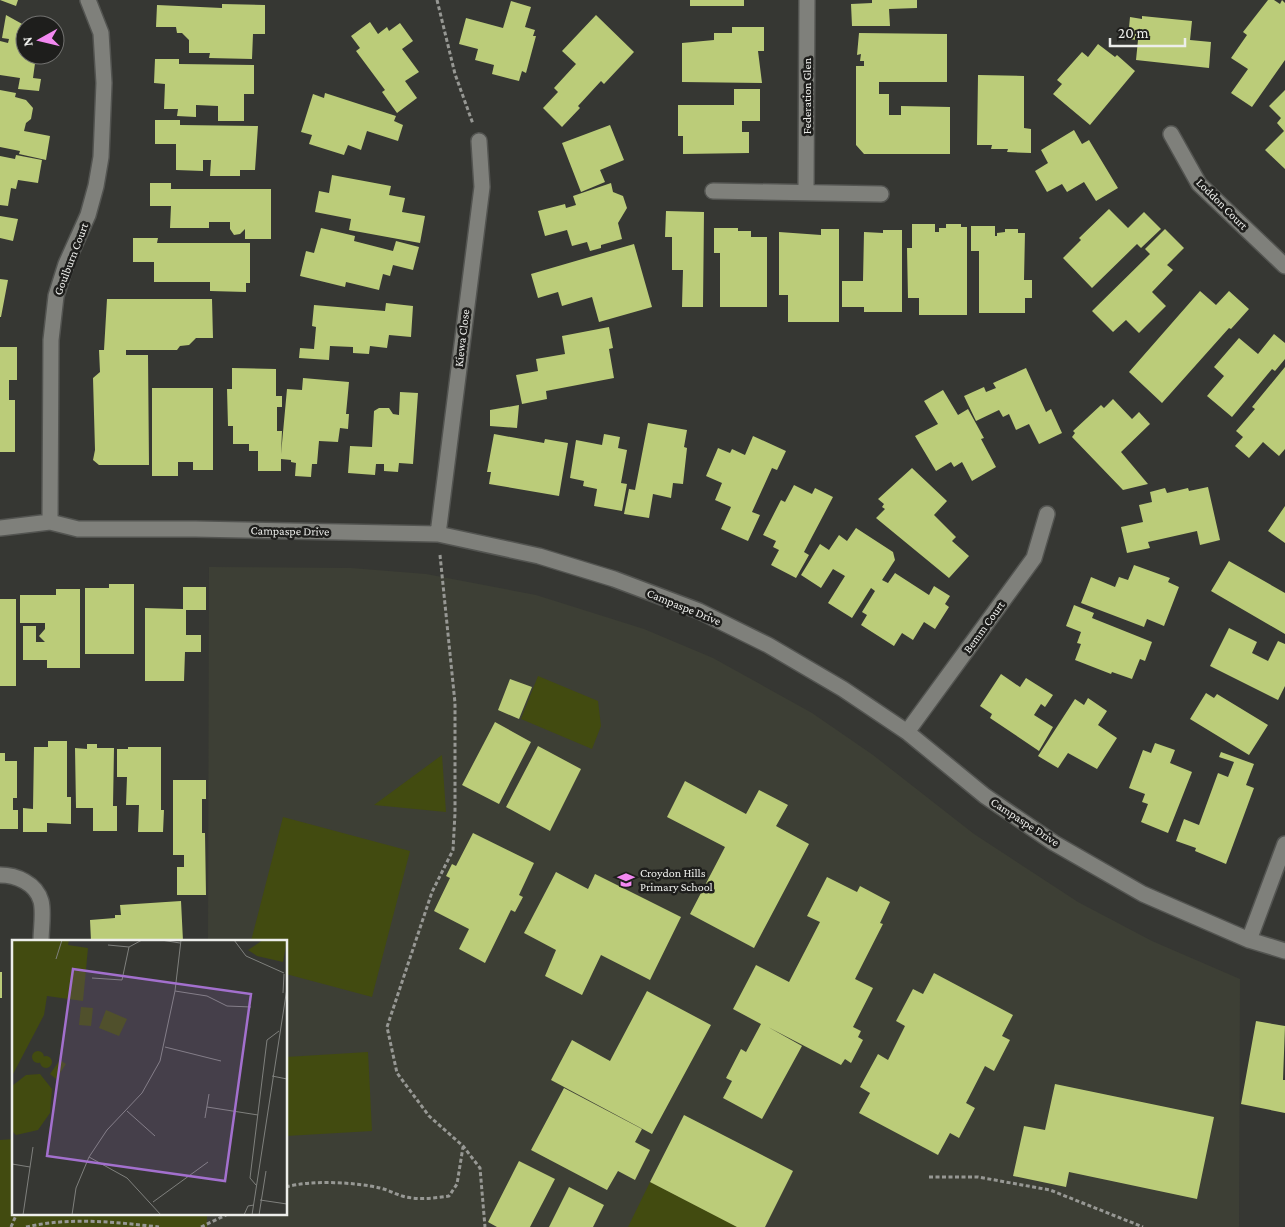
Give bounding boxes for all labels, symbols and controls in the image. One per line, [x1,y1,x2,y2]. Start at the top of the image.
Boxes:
north arrow [15,15,65,65]
scale bar [1110,15,1185,47]
text: 20 m [1118,25,1149,41]
text: N [18,36,36,48]
street label: Federation Glen [800,57,814,134]
street label: Loddon Court [1193,175,1251,233]
street label: Goulburn Court [51,220,92,297]
street label: Kiewa Close [452,308,472,368]
street label: Campaspe Drive [251,523,329,539]
street label: Campaspe Drive [645,586,723,628]
street label: Bemm Court [960,597,1008,656]
street label: Campaspe Drive [988,795,1062,849]
place label: Croydon Hills Primary School [640,866,713,894]
school or university icon: Croydon Hills Primary School [616,870,636,890]
inset map [12,940,288,1214]

